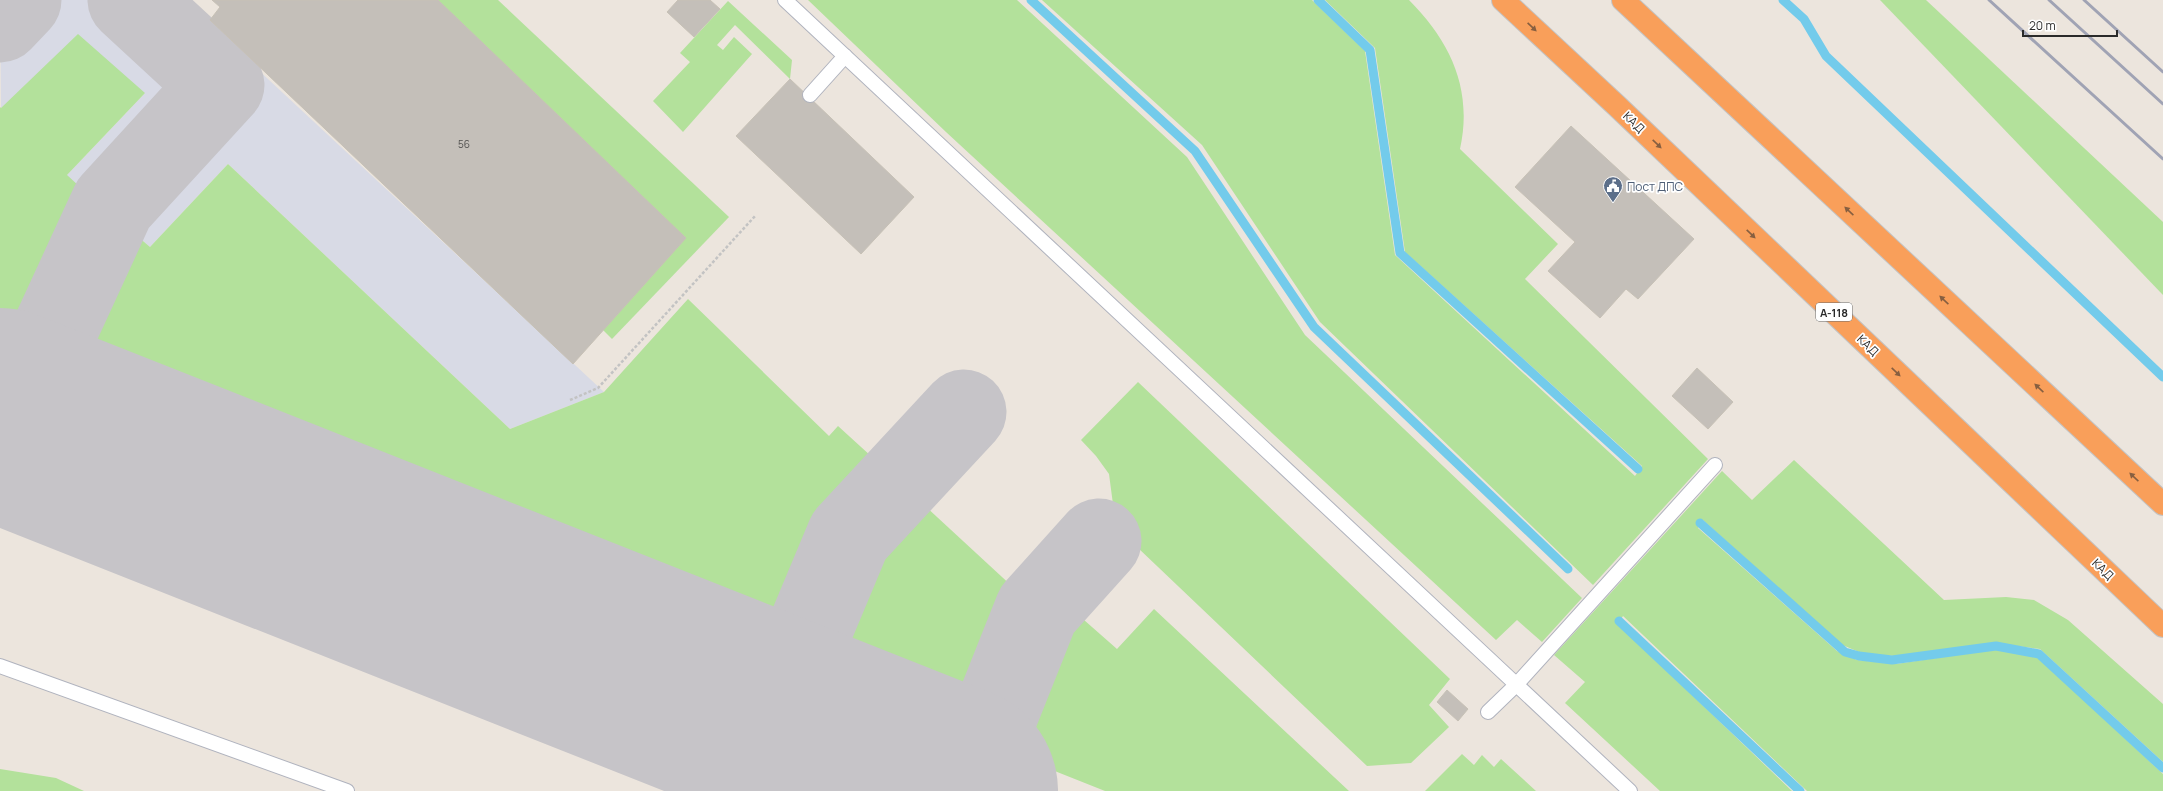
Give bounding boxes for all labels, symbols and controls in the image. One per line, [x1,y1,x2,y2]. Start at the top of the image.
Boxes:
scale bar [2023,12,2117,38]
text: 20 m [2029,17,2056,34]
one-way arrow [1526,22,1537,31]
street label: КАД [1619,108,1649,137]
house number: 56 [458,137,470,151]
one-way arrow [1652,139,1662,149]
public building icon: Пост ДПС [1602,175,1624,203]
place label: Пост ДПС [1627,178,1684,195]
one-way arrow [1844,206,1854,216]
one-way arrow [1746,229,1756,239]
one-way arrow [1939,295,1949,304]
road number: А-118 [1816,303,1852,321]
street label: КАД [1853,331,1883,360]
one-way arrow [1891,367,1901,377]
one-way arrow [2034,384,2045,393]
one-way arrow [2130,473,2139,482]
street label: КАД [2088,555,2118,584]

